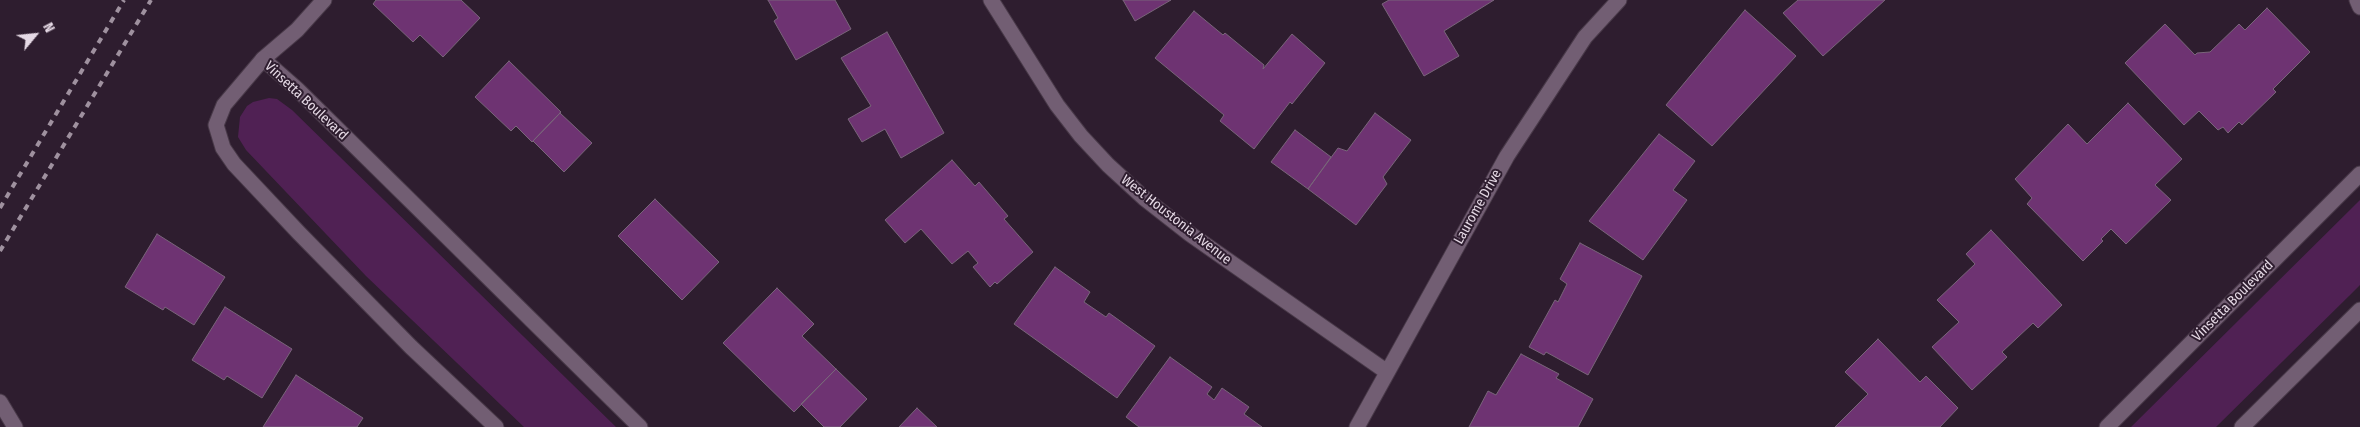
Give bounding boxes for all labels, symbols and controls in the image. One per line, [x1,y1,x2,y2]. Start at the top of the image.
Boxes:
north arrow [10,10,60,60]
text: N [39,20,58,35]
street label: Vinsetta Boulevard [261,58,351,144]
street label: Laurome Drive [1451,167,1505,247]
street label: West Houstonia Avenue [1118,172,1234,268]
street label: Vinsetta Boulevard [2189,257,2277,345]

